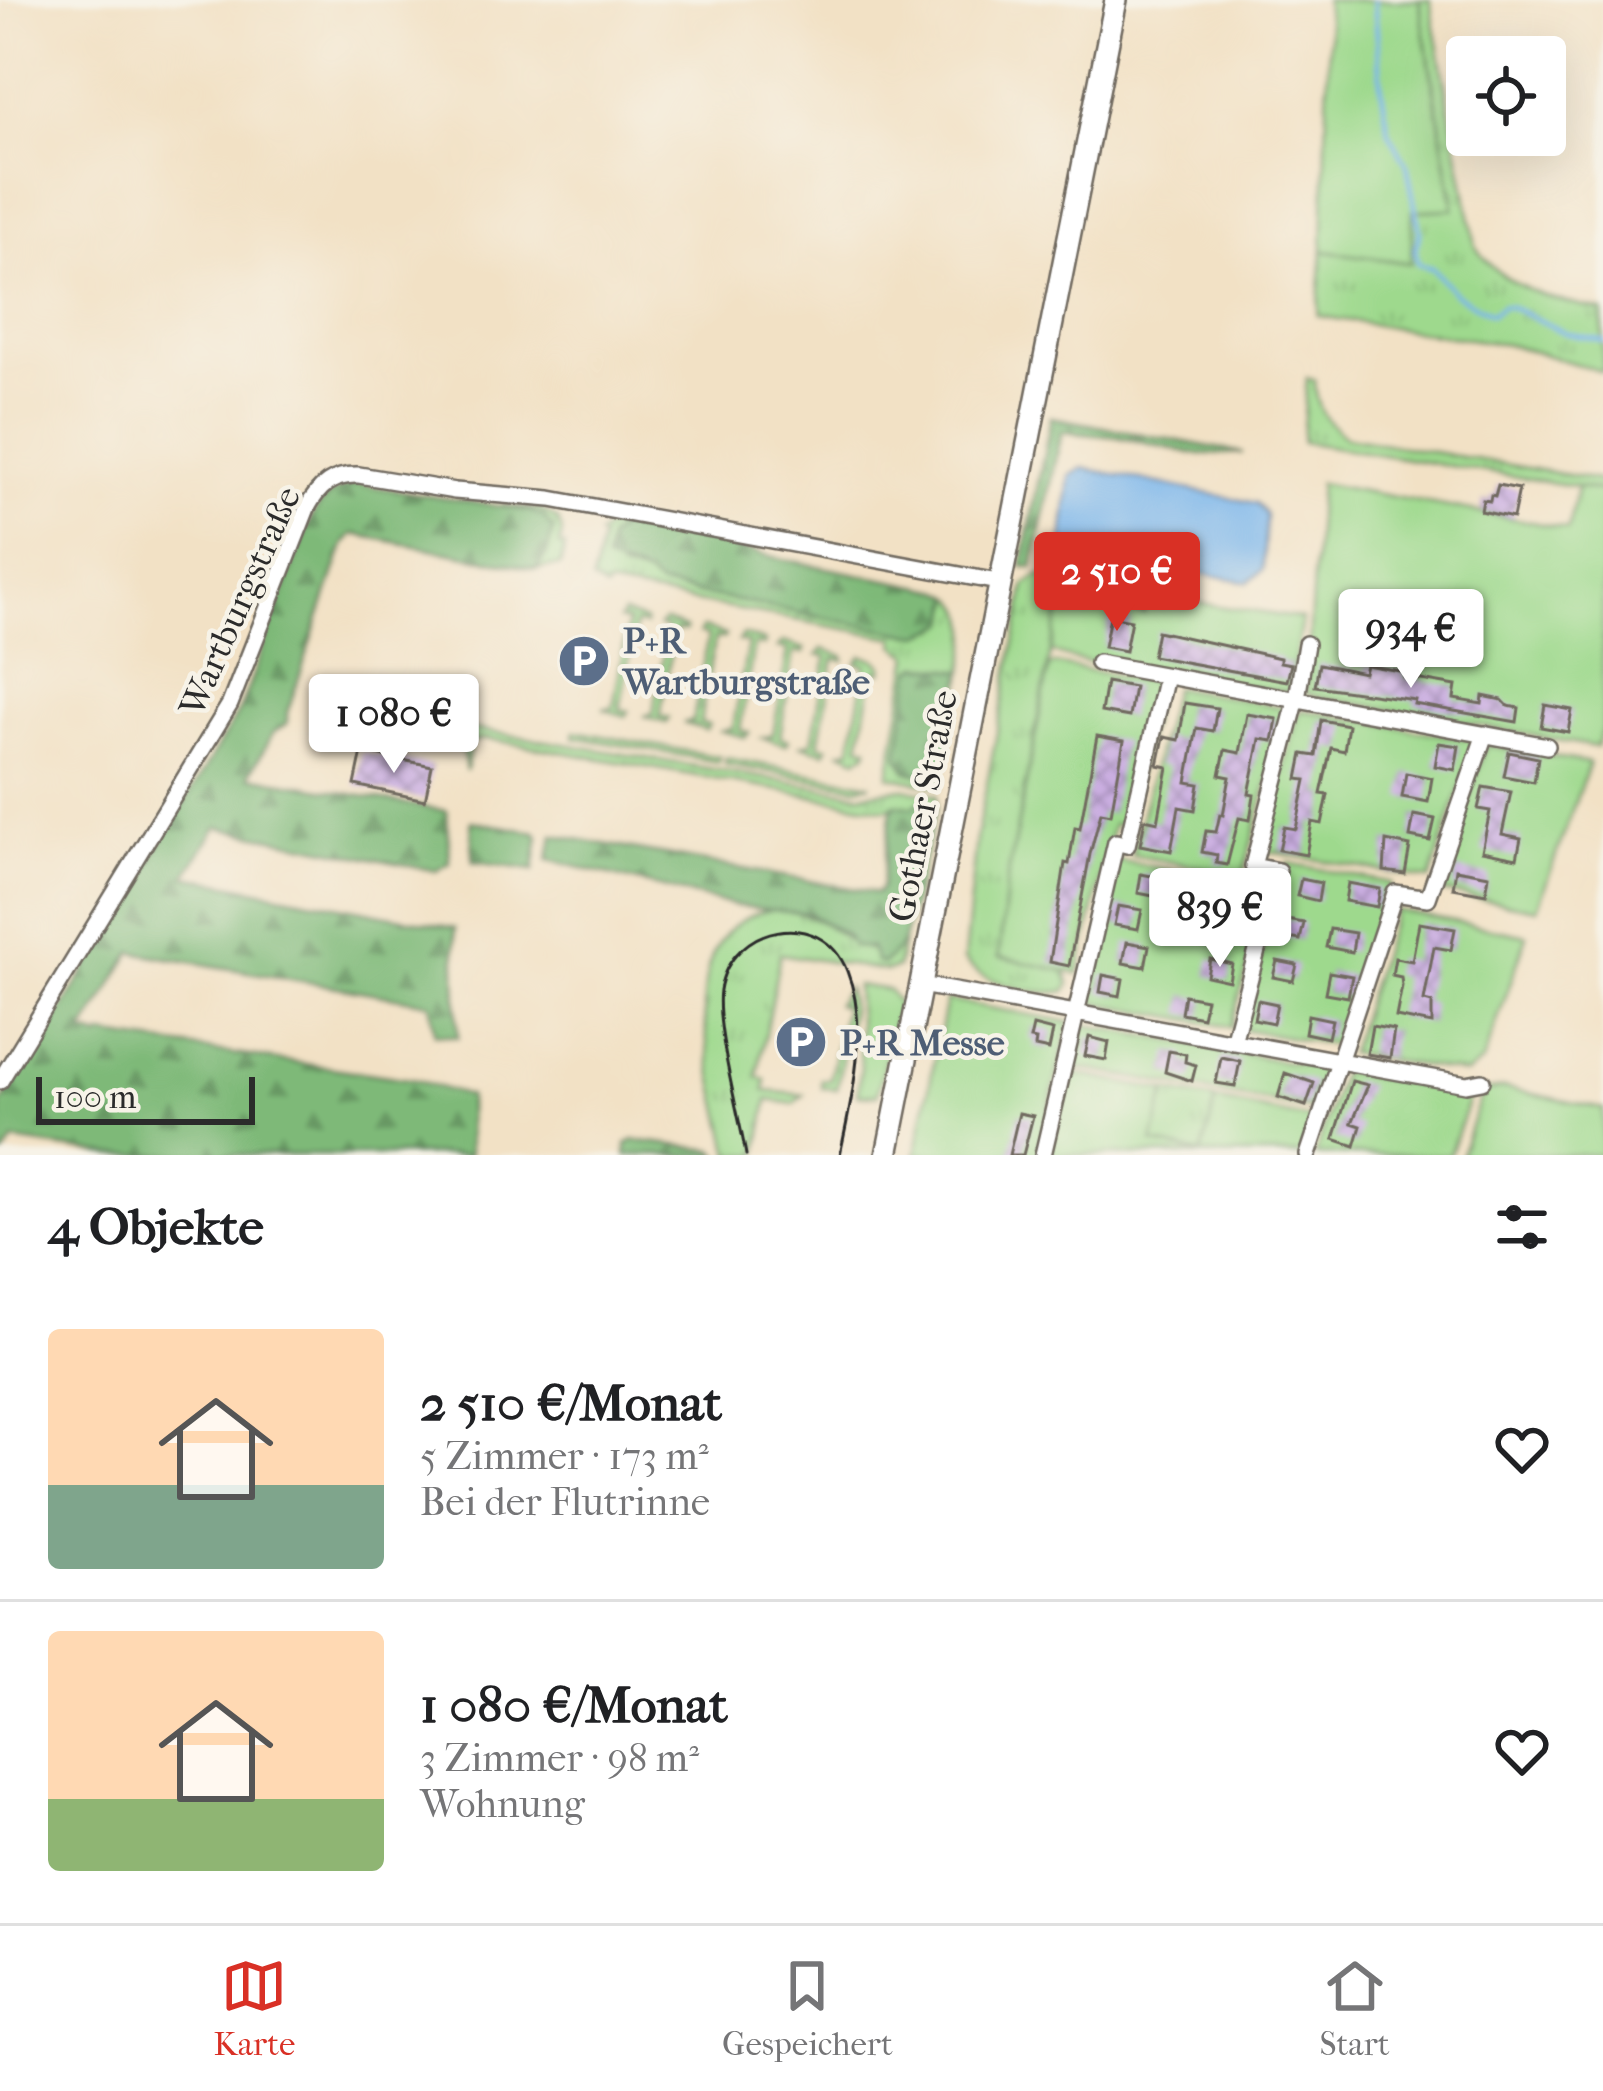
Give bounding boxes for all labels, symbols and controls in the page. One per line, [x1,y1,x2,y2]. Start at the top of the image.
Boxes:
map controls [1446,36,1566,156]
button: locate [1446,36,1566,156]
street label: Wartburgstraße [170,480,309,724]
pin: 2 510 € [1006,532,1228,634]
text: 2 510 € [1061,548,1173,594]
pin: 934 € [1327,589,1495,691]
text: 934 € [1365,605,1457,651]
place label: P+R Wartburgstraße [621,620,870,703]
parking icon: P+R Wartburgstraße [556,633,612,689]
pin: 1 080 € [283,674,505,776]
street label: Gothaer Straße [880,687,966,926]
text: 1 080 € [336,690,452,736]
pin: 839 € [1136,868,1304,970]
text: 839 € [1176,884,1264,930]
parking icon: P+R Messe [773,1014,829,1070]
place label: P+R Messe [840,1022,1005,1064]
scale bar [36,1071,255,1124]
text: 100 m [54,1078,137,1117]
icon: filters [1489,1194,1555,1260]
text: 4 Objekte [48,1197,264,1257]
text: 2 510 €/Monat [420,1373,722,1433]
icon: home [144,1377,288,1521]
icon: heart [1489,1416,1555,1482]
text: 5 Zimmer · 173 m² [420,1433,709,1479]
text: Bei der Flutrinne [420,1479,710,1525]
text: 1 080 €/Monat [420,1675,728,1735]
icon: home [144,1679,288,1823]
icon: heart [1489,1718,1555,1784]
text: 3 Zimmer · 98 m² [420,1735,699,1781]
text: Wohnung [420,1781,585,1827]
tab: Karte [213,1953,295,2064]
tab: Gespeichert [722,1953,893,2064]
tab: Start [1320,1953,1390,2064]

